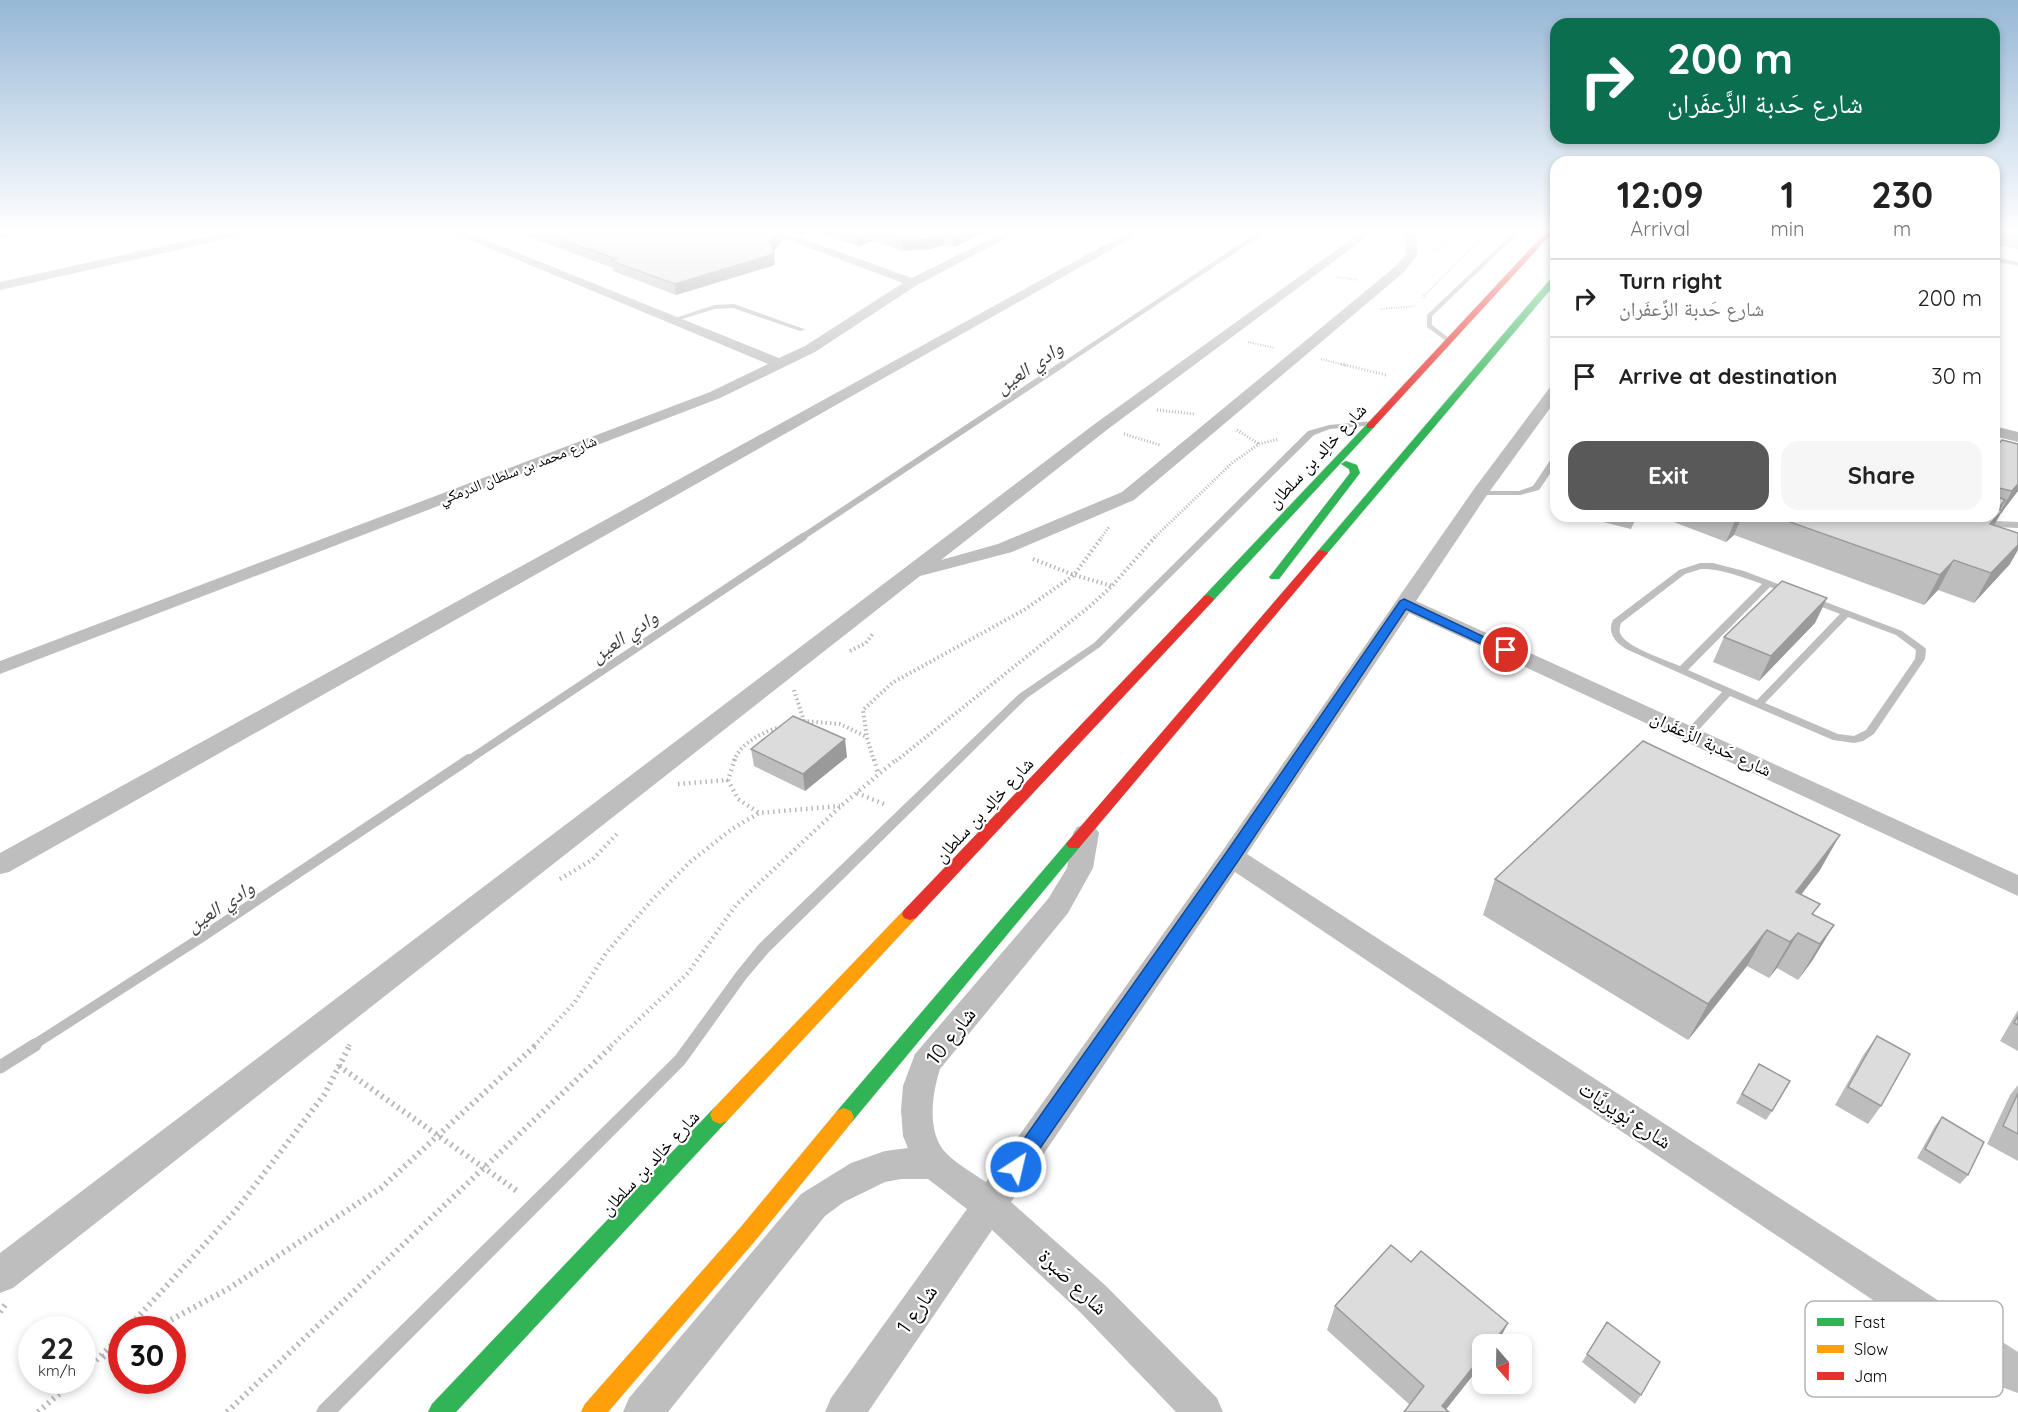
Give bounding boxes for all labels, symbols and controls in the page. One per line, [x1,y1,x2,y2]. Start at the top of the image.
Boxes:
text: 200 m [1667,32,1793,85]
icon: right [1568,42,1646,120]
text: شارع حَدبة الزَّعفَران [1667,86,1863,120]
text: 12:09 [1617,172,1704,217]
text: 1 [1780,172,1794,217]
text: 230 [1871,172,1933,217]
text: Arrival [1630,216,1690,241]
text: min [1770,216,1805,241]
text: m [1893,216,1911,241]
text: Turn right [1619,267,1723,295]
icon: right [1568,282,1601,315]
text: 200 m [1918,284,1982,312]
text: شارع حَدبة الزَّعفَران [1619,296,1764,321]
water label: وادي العين [990,335,1070,402]
icon: arrive [1568,360,1601,393]
text: Arrive at destination [1619,362,1837,390]
text: 30 m [1931,362,1982,390]
street label: شارع خالِد بن سلطان [1262,398,1371,513]
street label: شارع محمد بن سلطان الدرمكي [436,431,600,511]
button: Exit [1568,441,1769,510]
button: Share [1781,441,1982,510]
water label: وادي العين [585,604,665,671]
pin [1480,624,1531,675]
icon: arrive [1489,633,1522,666]
street label: شارع حَدبة الزَّعفَران [1647,706,1775,782]
street label: شارع خالِد بن سلطان [929,752,1038,867]
water label: وادي العين [181,874,261,940]
street label: شارع 10 [920,1001,982,1070]
street label: شارع بُوِيريَّات [1572,1074,1677,1157]
street label: شارع خالِد بن سلطان [595,1105,704,1220]
position arrow [984,1135,1048,1199]
street label: شارع صَبرة [1033,1243,1114,1321]
street label: شارع 1 [890,1279,943,1338]
legend [1805,1301,2003,1397]
text: Fast [1854,1312,1885,1332]
speed limit sign: 30 [108,1316,186,1394]
text: 22 [40,1329,74,1367]
north arrow [1472,1334,1532,1394]
map controls [1472,1334,1532,1394]
text: Slow [1854,1339,1888,1359]
text: km/h [38,1361,76,1380]
text: Jam [1854,1366,1887,1386]

